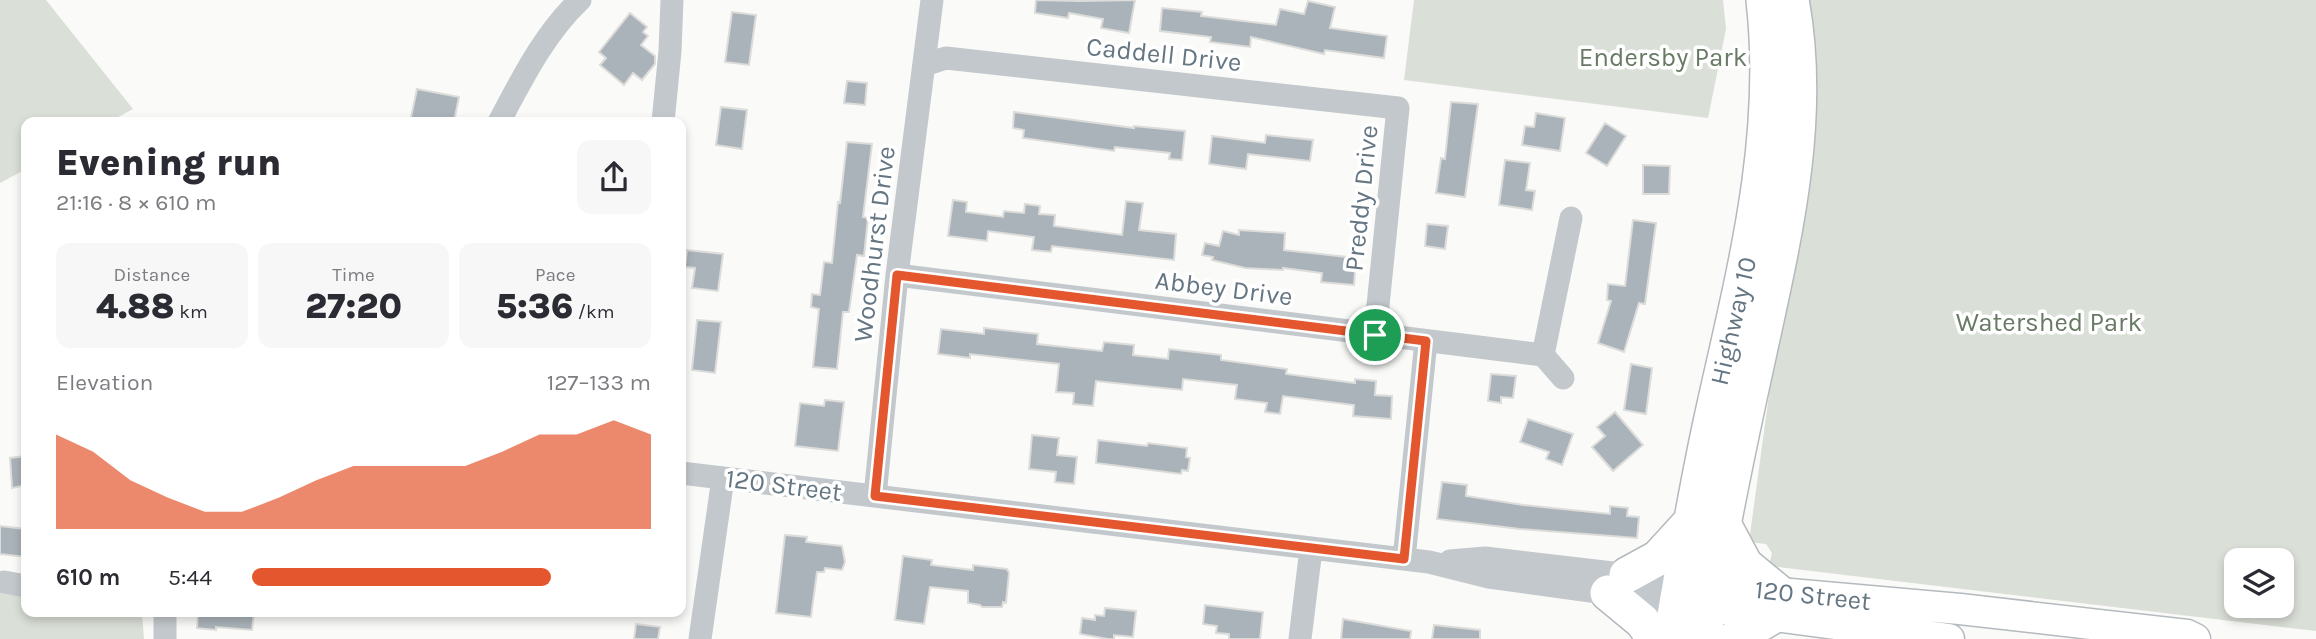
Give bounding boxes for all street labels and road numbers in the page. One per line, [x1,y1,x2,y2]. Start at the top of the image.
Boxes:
street label: Caddell Drive [1085,31,1243,78]
street label: Preddy Drive [1338,123,1385,273]
street label: Woodhurst Drive [847,144,902,344]
street label: Highway 10 [1704,254,1763,388]
street label: Abbey Drive [1154,265,1294,312]
street label: 120 Street [724,463,844,508]
street label: 120 Street [1753,574,1873,617]

